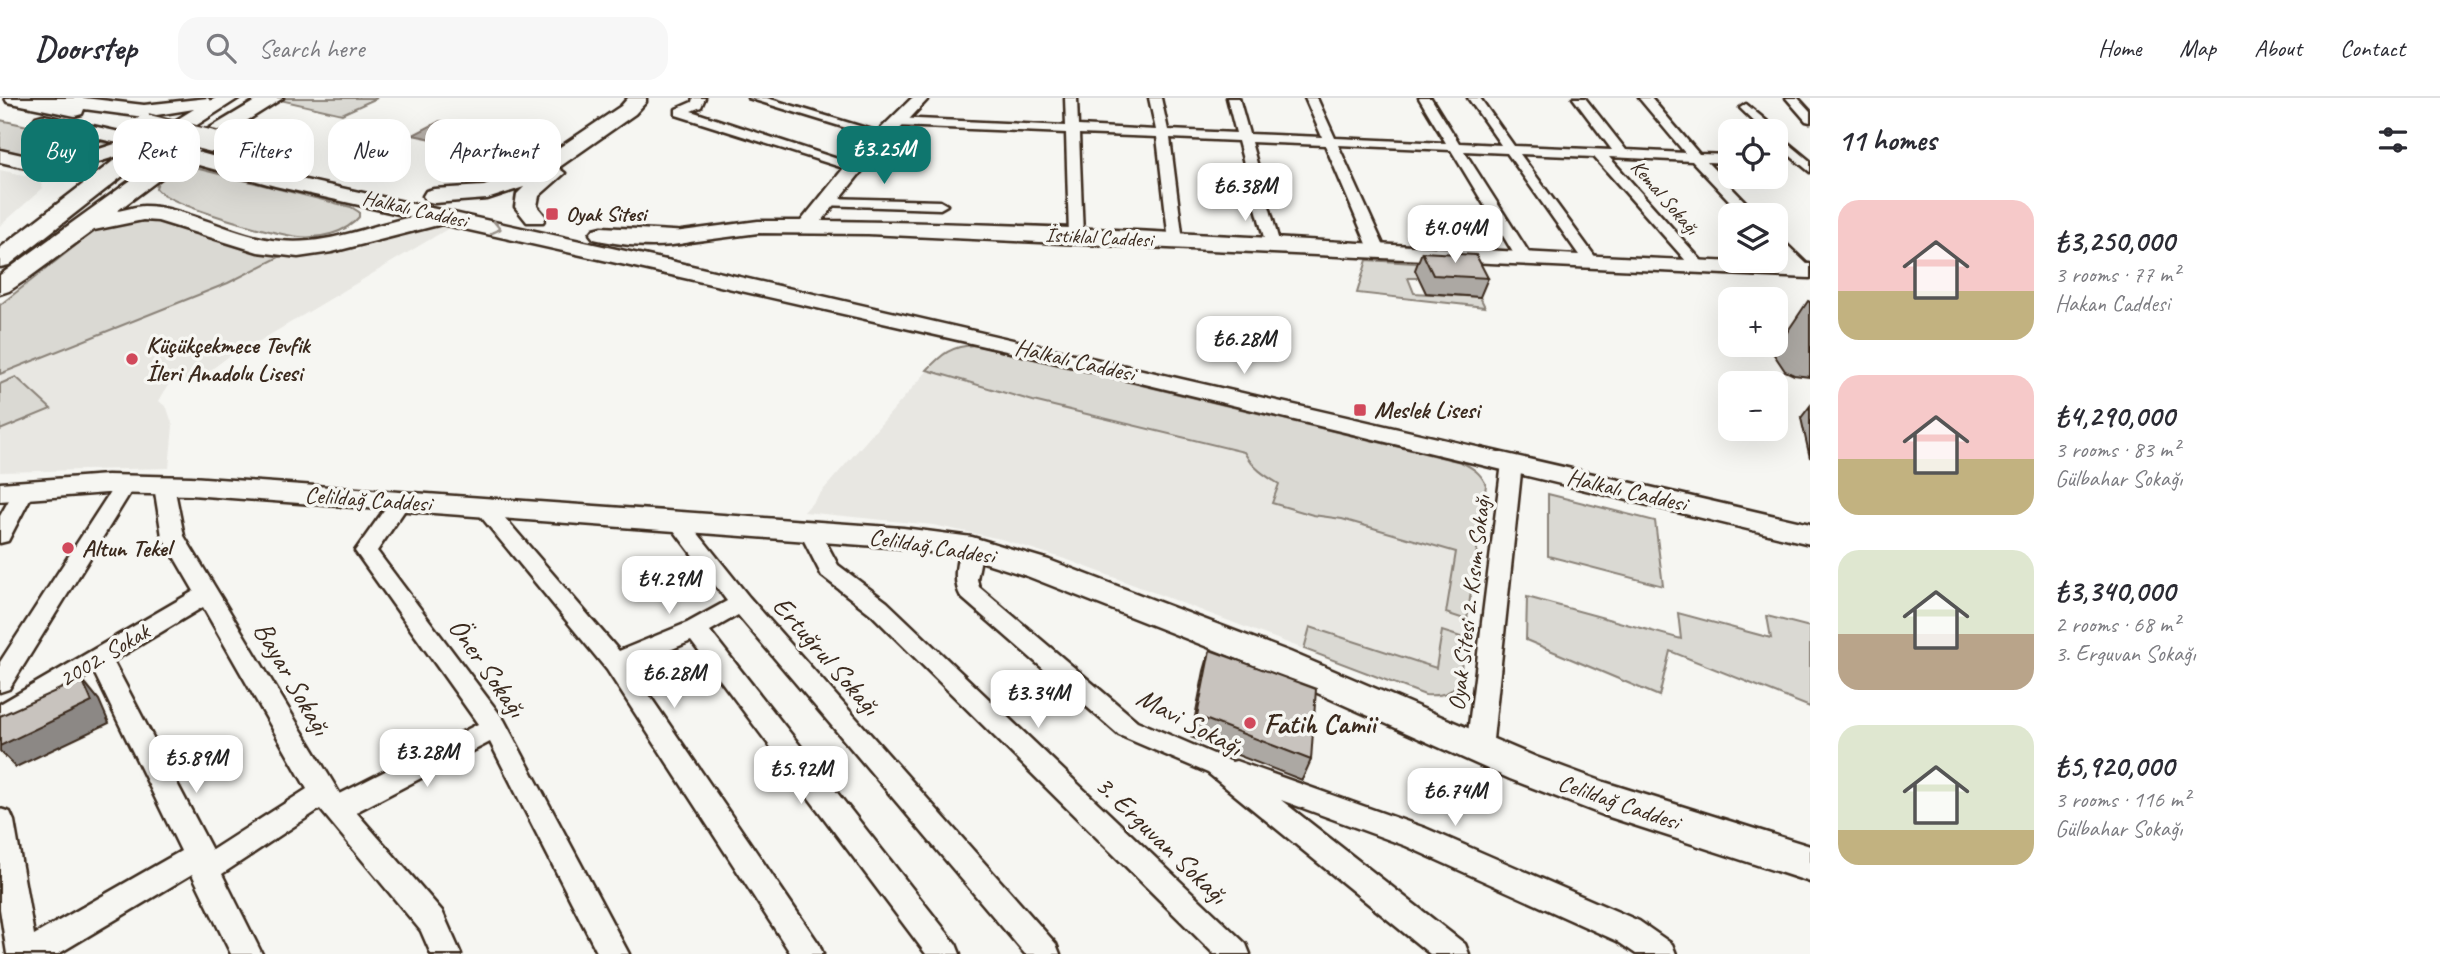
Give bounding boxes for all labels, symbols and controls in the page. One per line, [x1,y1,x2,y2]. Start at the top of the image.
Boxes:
search box [178,17,668,80]
text: Doorstep [35,27,136,69]
icon: search [202,29,240,67]
text: Search here [258,32,364,65]
text: Home [2098,33,2141,63]
text: Map [2179,33,2216,63]
text: About [2254,33,2302,63]
text: Contact [2340,33,2405,63]
chip: Buy [21,119,99,182]
chip: Rent [113,119,200,182]
chip: Filters [214,119,314,182]
chip: New [328,119,411,182]
chip: Apartment [425,119,561,182]
map controls [1718,119,1788,441]
button: locate [1718,119,1788,189]
text: 11 homes [1838,121,1936,159]
icon: filters [2374,121,2412,159]
pin: ₺3.25M [827,126,941,186]
text: ₺3.25M [853,134,915,163]
street label: Kemal Sokağı [1625,154,1705,241]
pin: ₺6.38M [1188,164,1302,223]
text: ₺6.38M [1213,171,1277,200]
street label: Halkalı Caddesi [360,184,473,234]
place label: Oyak Sitesi [566,201,649,227]
button: layers [1718,203,1788,273]
marker: Oyak Sitesi [544,206,560,222]
pin: ₺4.04M [1398,206,1512,265]
text: ₺4.04M [1424,213,1486,242]
one-way arrow [490,219,502,234]
street label: İstiklal Caddesi [1045,221,1156,253]
text: ₺3,250,000 [2055,222,2174,260]
icon: home [1894,228,1978,312]
text: 3 rooms · 77 m² [2055,260,2179,289]
button: + [1718,287,1788,357]
text: Hakan Caddesi [2055,289,2170,318]
pin: ₺6.28M [1187,316,1301,376]
text: ₺6.28M [1212,324,1276,353]
place label: Küçükçekmece Tevfik İleri Anadolu Lisesi [146,330,311,388]
street label: Halkalı Caddesi [1012,332,1141,389]
marker: Küçükçekmece Tevfik İleri Anadolu Lisesi [124,351,140,367]
button: − [1718,371,1788,441]
place label: Meslek Lisesi [1374,395,1483,425]
text: ₺4,290,000 [2055,397,2175,435]
marker: Meslek Lisesi [1352,402,1368,418]
icon: home [1894,403,1978,487]
text: 3 rooms · 83 m² [2055,435,2179,464]
street label: Halkalı Caddesi [1564,462,1693,519]
text: Gülbahar Sokağı [2055,464,2182,493]
street label: Celildağ Caddesi [304,480,436,519]
street label: Oyak Sitesi 2. Kısım Sokağı [1441,492,1497,712]
street label: Celildağ Caddesi [867,521,1000,571]
place label: Altun Tekel [82,533,176,563]
marker: Altun Tekel [60,540,76,556]
pin: ₺4.29M [612,556,726,616]
text: ₺4.29M [638,564,700,593]
text: ₺3,340,000 [2055,572,2175,610]
icon: home [1894,578,1978,662]
street label: Ertuğrul Sokağı [765,588,889,724]
text: 2 rooms · 68 m² [2055,610,2179,639]
street label: Öner Sokağı [441,611,535,725]
street label: 2002. Sokak [53,615,157,694]
street label: Bayar Sokağı [246,615,340,743]
text: 3. Erguvan Sokağı [2055,639,2196,668]
pin: ₺6.28M [617,650,731,710]
text: ₺6.28M [642,658,706,687]
pin: ₺3.34M [981,670,1095,730]
text: ₺3.34M [1007,678,1069,707]
street label: Mavi Sokağı [1131,679,1250,765]
place label: Fatih Camii [1264,706,1379,741]
marker: Fatih Camii [1242,715,1258,731]
pin: ₺3.28M [370,730,484,789]
pin: ₺5.89M [139,736,253,795]
text: ₺3.28M [396,737,458,766]
text: ₺5.89M [165,743,227,772]
pin: ₺5.92M [744,746,858,806]
text: ₺5,920,000 [2055,747,2174,785]
icon: home [1894,753,1978,837]
text: ₺5.92M [770,754,832,783]
street label: 3. Erguvan Sokağı [1088,767,1237,913]
street label: Celildağ Caddesi [1554,767,1687,838]
pin: ₺6.74M [1398,768,1512,828]
text: ₺6.74M [1423,776,1487,805]
text: 3 rooms · 116 m² [2055,785,2190,814]
text: Gülbahar Sokağı [2055,814,2182,843]

